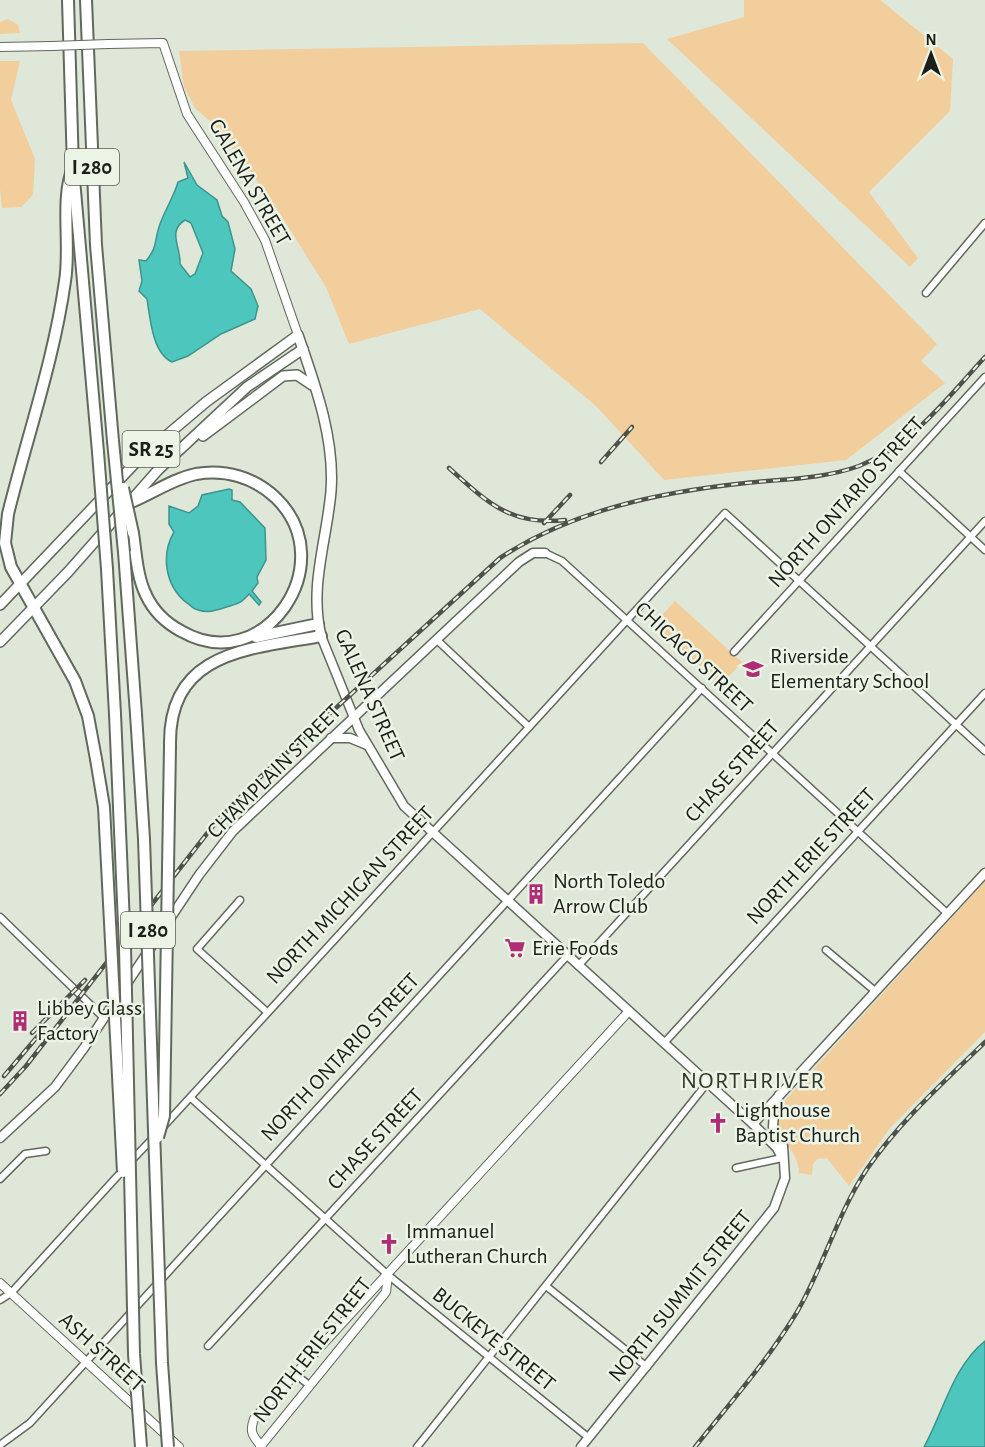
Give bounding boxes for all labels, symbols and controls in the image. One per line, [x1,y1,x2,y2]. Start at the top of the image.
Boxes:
north arrow [901,24,961,84]
text: N [925,32,937,48]
street label: GALENA STREET [205,115,295,249]
road number: I 280 [65,149,119,185]
street label: NORTH ONTARIO STREET [764,412,928,591]
road number: SR 25 [122,431,180,467]
street label: CHICAGO STREET [631,597,757,717]
street label: GALENA STREET [331,626,409,765]
place label: Riverside Elementary School [770,645,930,692]
school or university icon: Riverside Elementary School [741,657,765,681]
street label: CHAMPLAIN STREET [203,700,345,842]
street label: CHASE STREET [681,716,783,826]
street label: NORTH ERIE STREET [742,783,880,928]
street label: NORTH MICHIGAN STREET [262,802,438,988]
place label: North Toledo Arrow Club [553,870,665,917]
building icon: North Toledo Arrow Club [524,882,548,906]
road number: I 280 [121,912,175,948]
supermarket icon: Erie Foods [503,936,527,960]
place label: Erie Foods [532,937,618,959]
street label: NORTH ONTARIO STREET [257,969,423,1145]
place label: Libbey Glass Factory [37,997,142,1044]
building icon: Libbey Glass Factory [8,1009,32,1033]
district label: NORTHRIVER [681,1069,825,1093]
street label: CHASE STREET [323,1084,427,1194]
place label: Lighthouse Baptist Church [735,1099,860,1146]
church icon: Lighthouse Baptist Church [706,1111,730,1135]
street label: NORTH SUMMIT STREET [604,1206,756,1386]
place label: Immanuel Lutheran Church [406,1220,548,1267]
church icon: Immanuel Lutheran Church [377,1232,401,1256]
street label: NORTH ERIE STREET [249,1273,375,1427]
street label: BUCKEYE STREET [429,1283,560,1395]
street label: ASH STREET [55,1308,149,1396]

